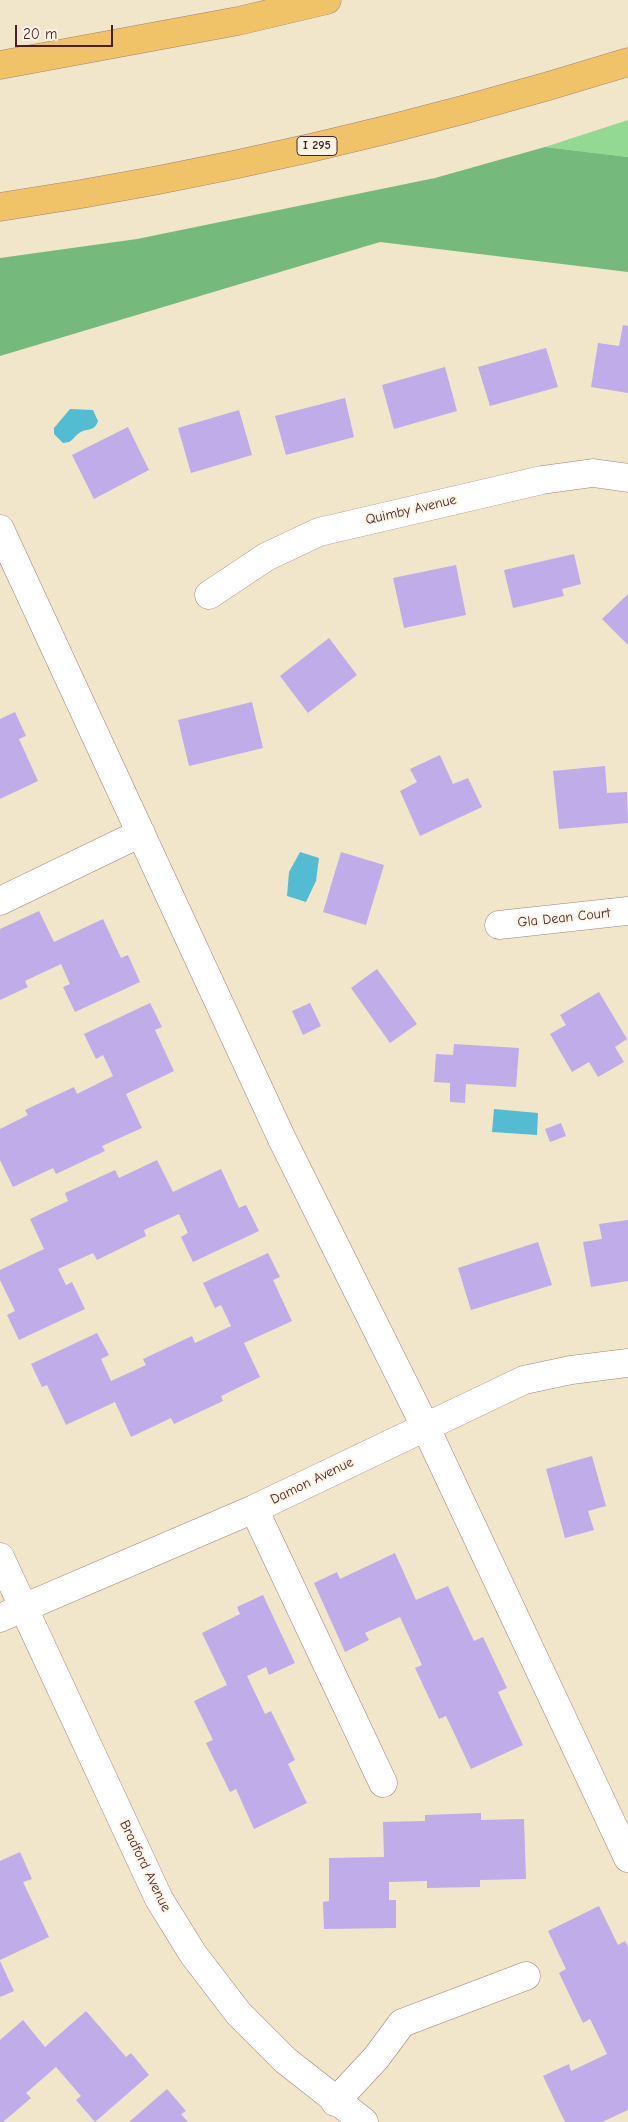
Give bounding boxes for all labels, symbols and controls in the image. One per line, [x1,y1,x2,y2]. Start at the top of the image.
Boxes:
scale bar [18,15,115,47]
text: 20 m [23,25,57,43]
road number: I 295 [297,136,337,156]
street label: Quimby Avenue [364,491,458,529]
street label: Gla Dean Court [517,905,611,931]
street label: Damon Avenue [268,1454,356,1508]
street label: Bradford Avenue [116,1818,174,1914]

